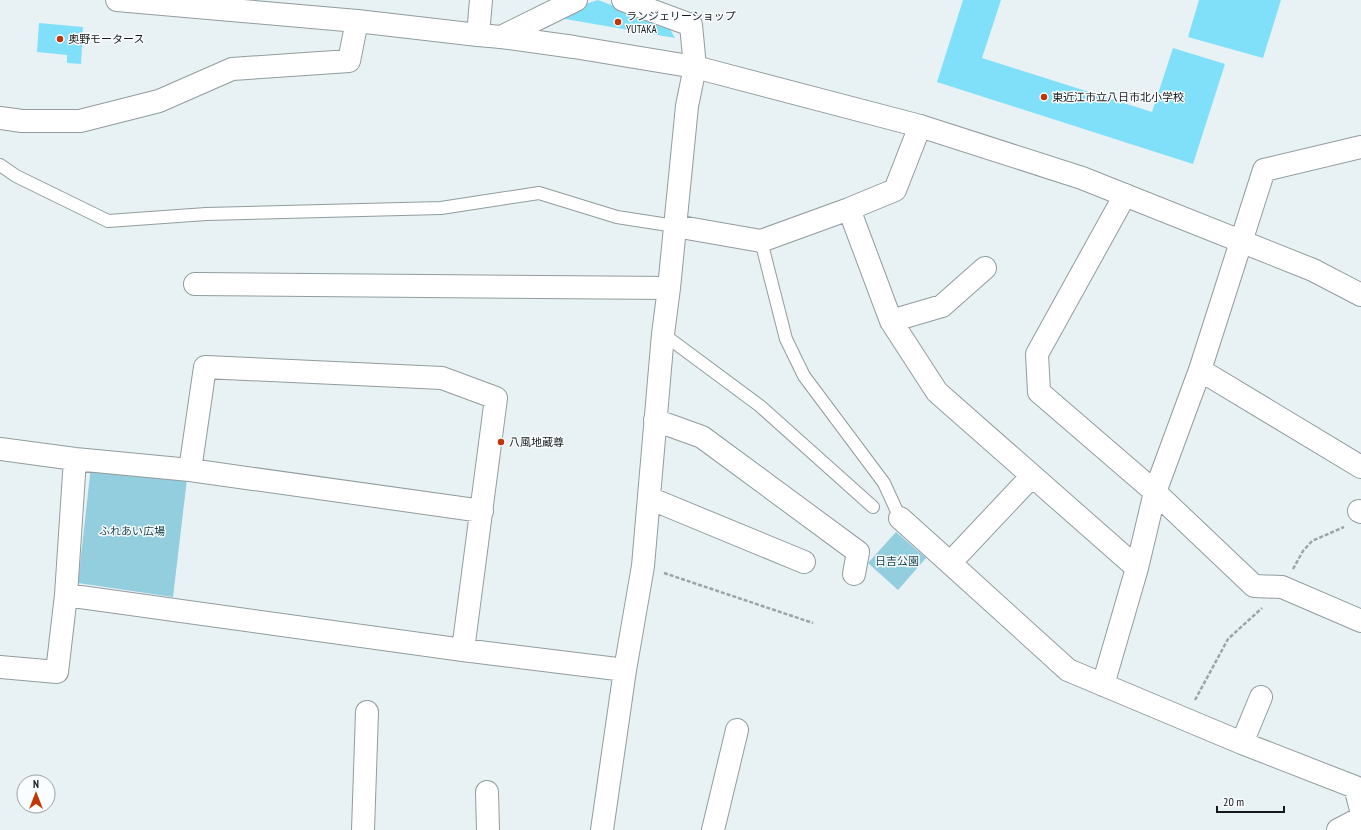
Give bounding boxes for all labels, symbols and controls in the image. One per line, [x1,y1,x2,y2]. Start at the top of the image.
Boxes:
place label: ランジェリーショップ YUTAKA [626,9,736,36]
marker: ランジェリーショップ YUTAKA [613,17,623,27]
place label: 奥野モータース [68,32,144,46]
marker: 奥野モータース [55,34,65,44]
place label: 東近江市立八日市北小学校 [1052,90,1184,104]
marker: 東近江市立八日市北小学校 [1039,92,1049,102]
place label: 八風地蔵尊 [509,435,564,449]
marker: 八風地蔵尊 [496,437,506,447]
park label: ふれあい広場 [99,524,165,538]
park label: 日吉公園 [875,554,919,568]
north arrow [16,774,56,814]
text: N [33,777,39,791]
scale bar [1217,788,1284,814]
text: 20 m [1223,794,1244,809]

